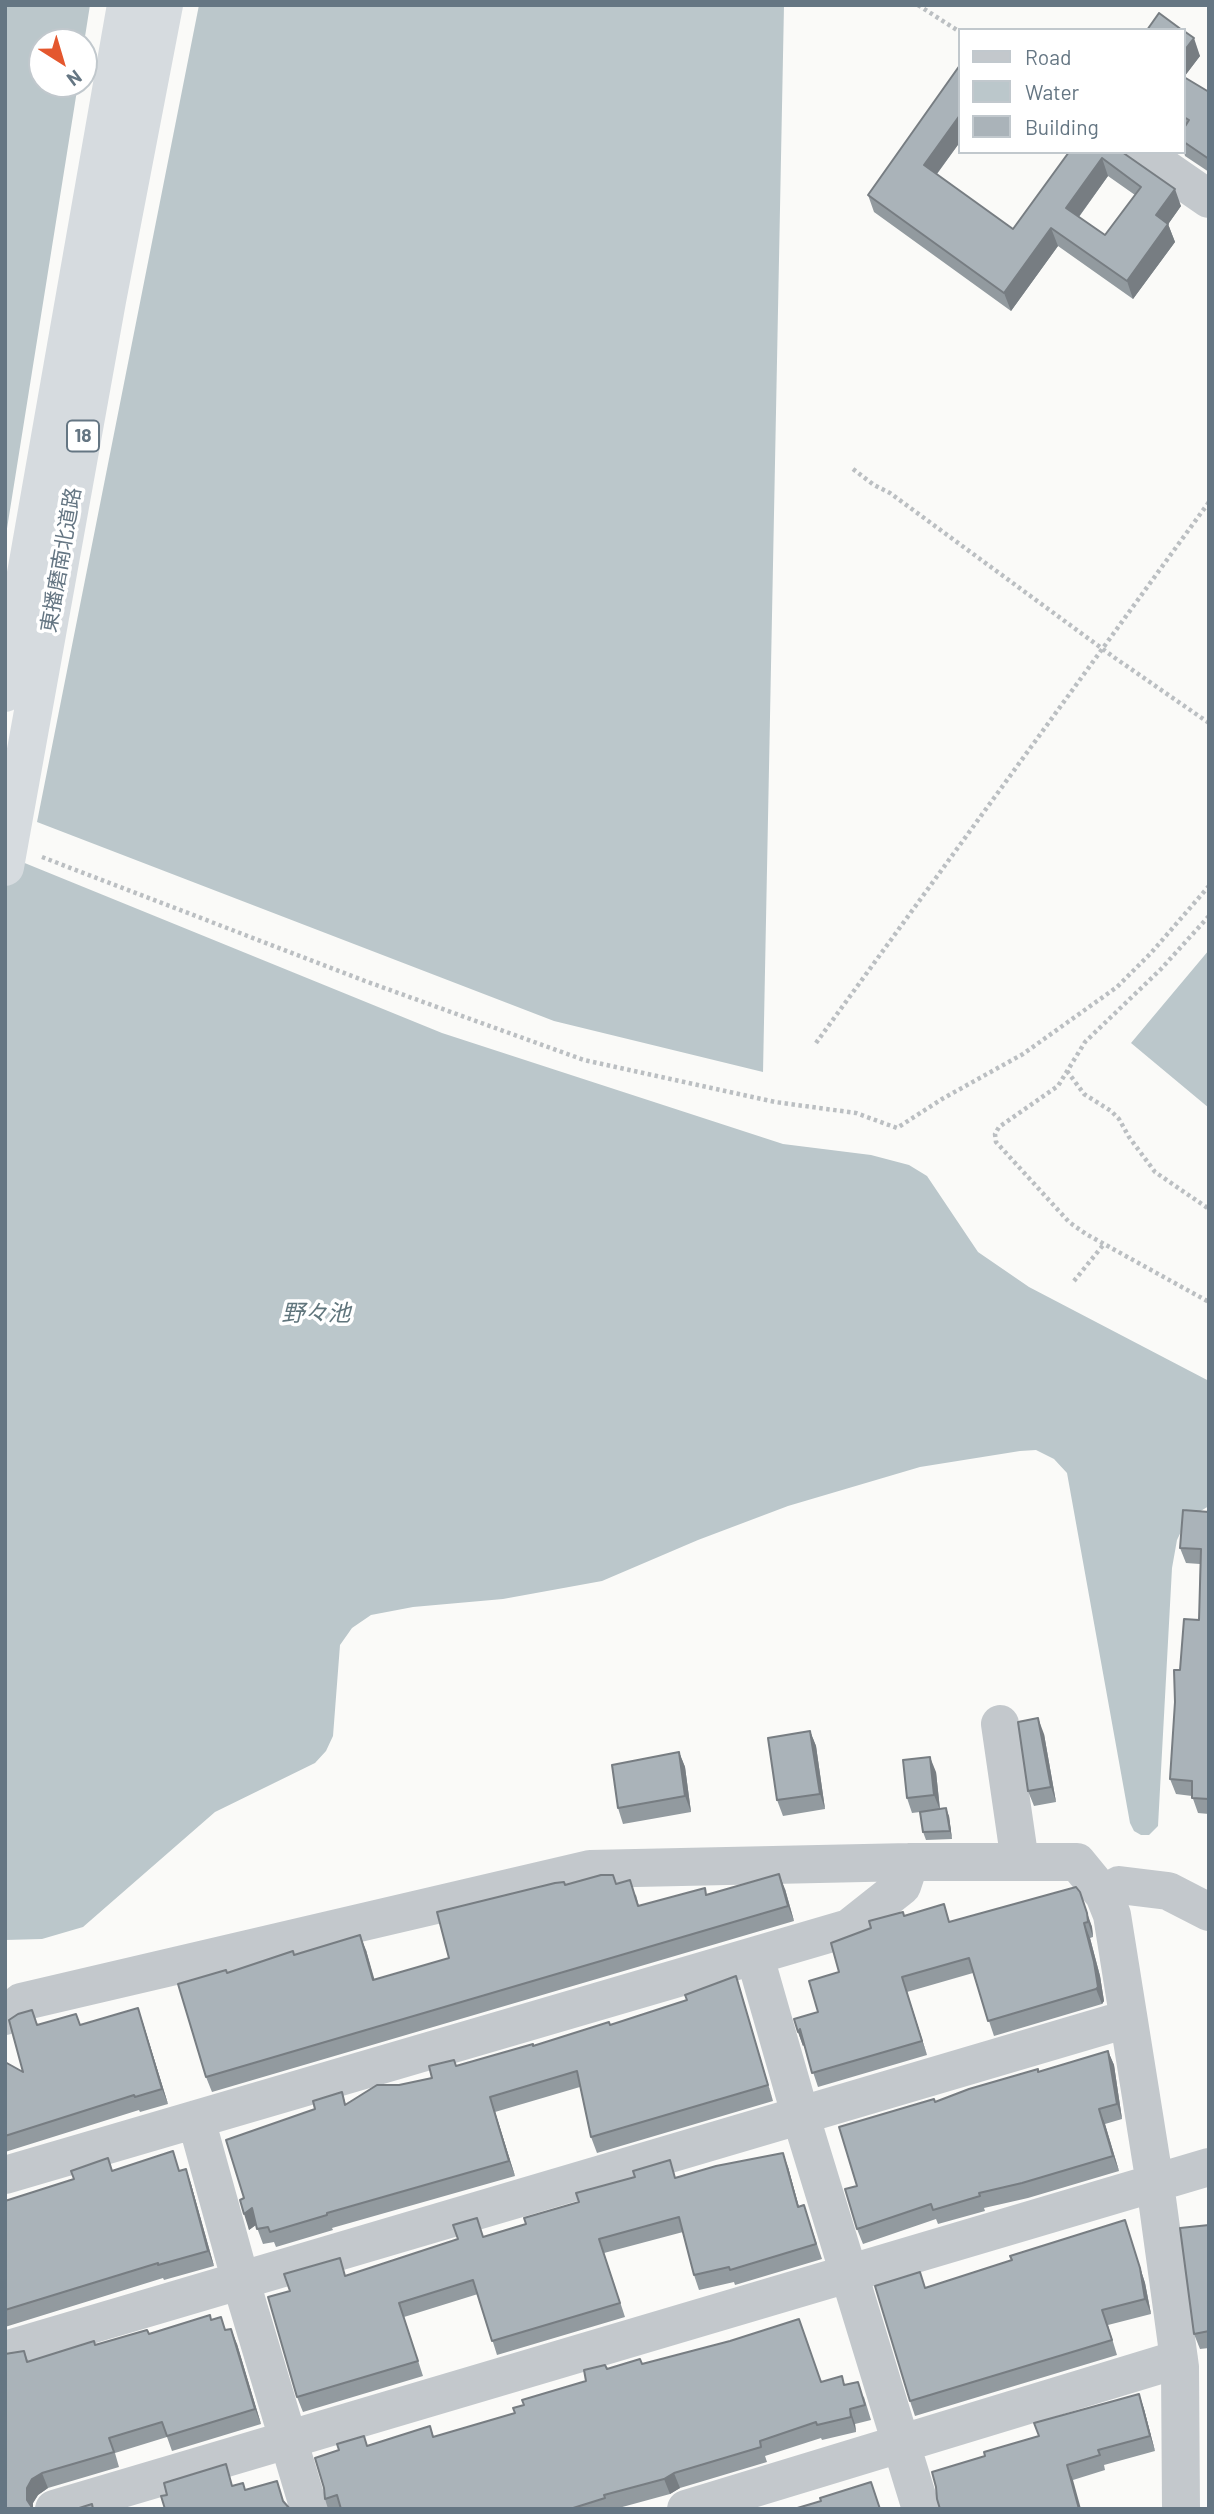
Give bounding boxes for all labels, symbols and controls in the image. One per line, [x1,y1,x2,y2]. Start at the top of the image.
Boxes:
north arrow [28,28,98,98]
legend [958,28,1186,154]
text: Road [1025,44,1071,69]
text: N [63,66,87,92]
text: Water [1025,79,1079,104]
text: Building [1025,114,1099,139]
road number: 18 [67,420,99,452]
street label: 東播磨南北道路 [36,485,86,635]
water label: 野々池 [282,1299,350,1327]

